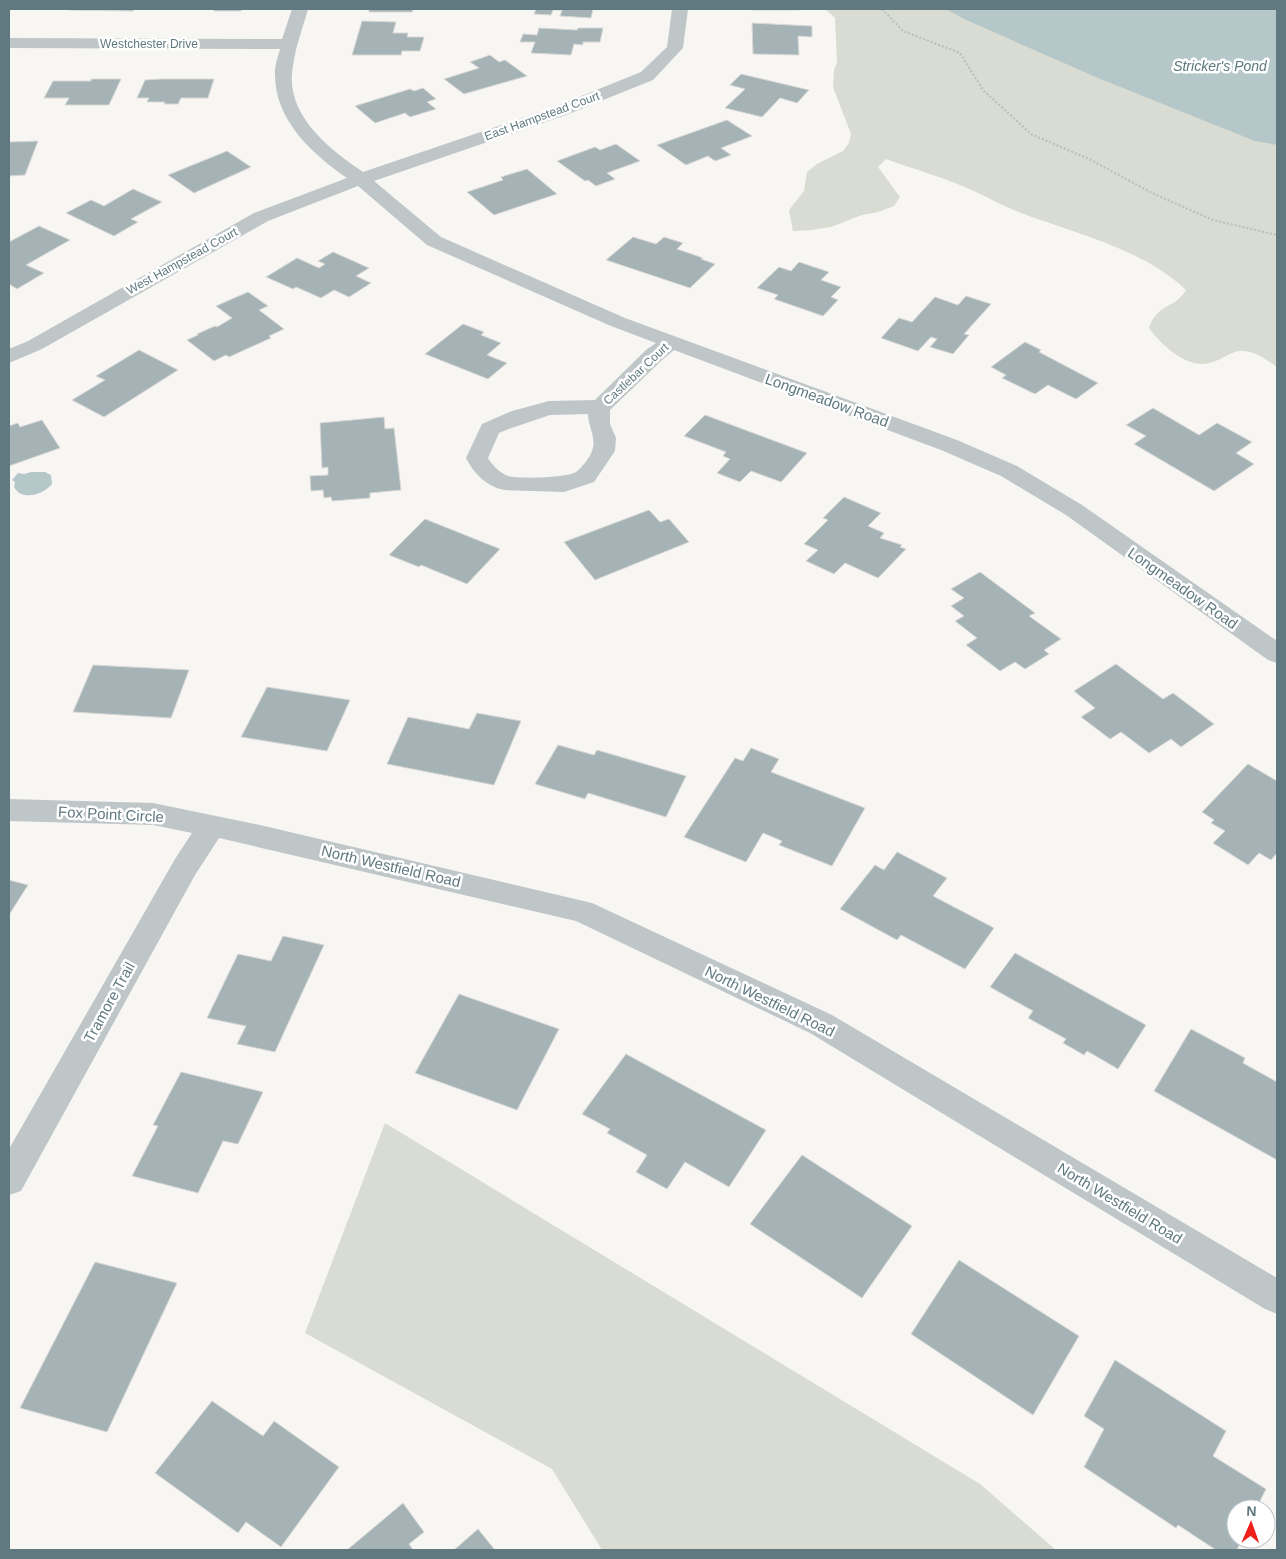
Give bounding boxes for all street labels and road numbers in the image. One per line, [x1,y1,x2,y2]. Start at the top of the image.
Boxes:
street label: Westchester Drive [100,37,198,51]
street label: East Hampstead Court [483,88,602,143]
street label: West Hampstead Court [124,224,240,297]
street label: Castlebar Court [600,340,672,408]
street label: Longmeadow Road [763,370,891,430]
street label: Longmeadow Road [1125,544,1241,632]
street label: Fox Point Circle [58,803,164,825]
street label: North Westfield Road [320,842,462,890]
street label: Tramore Trail [80,959,138,1045]
street label: North Westfield Road [702,962,838,1040]
street label: North Westfield Road [1055,1159,1185,1247]

